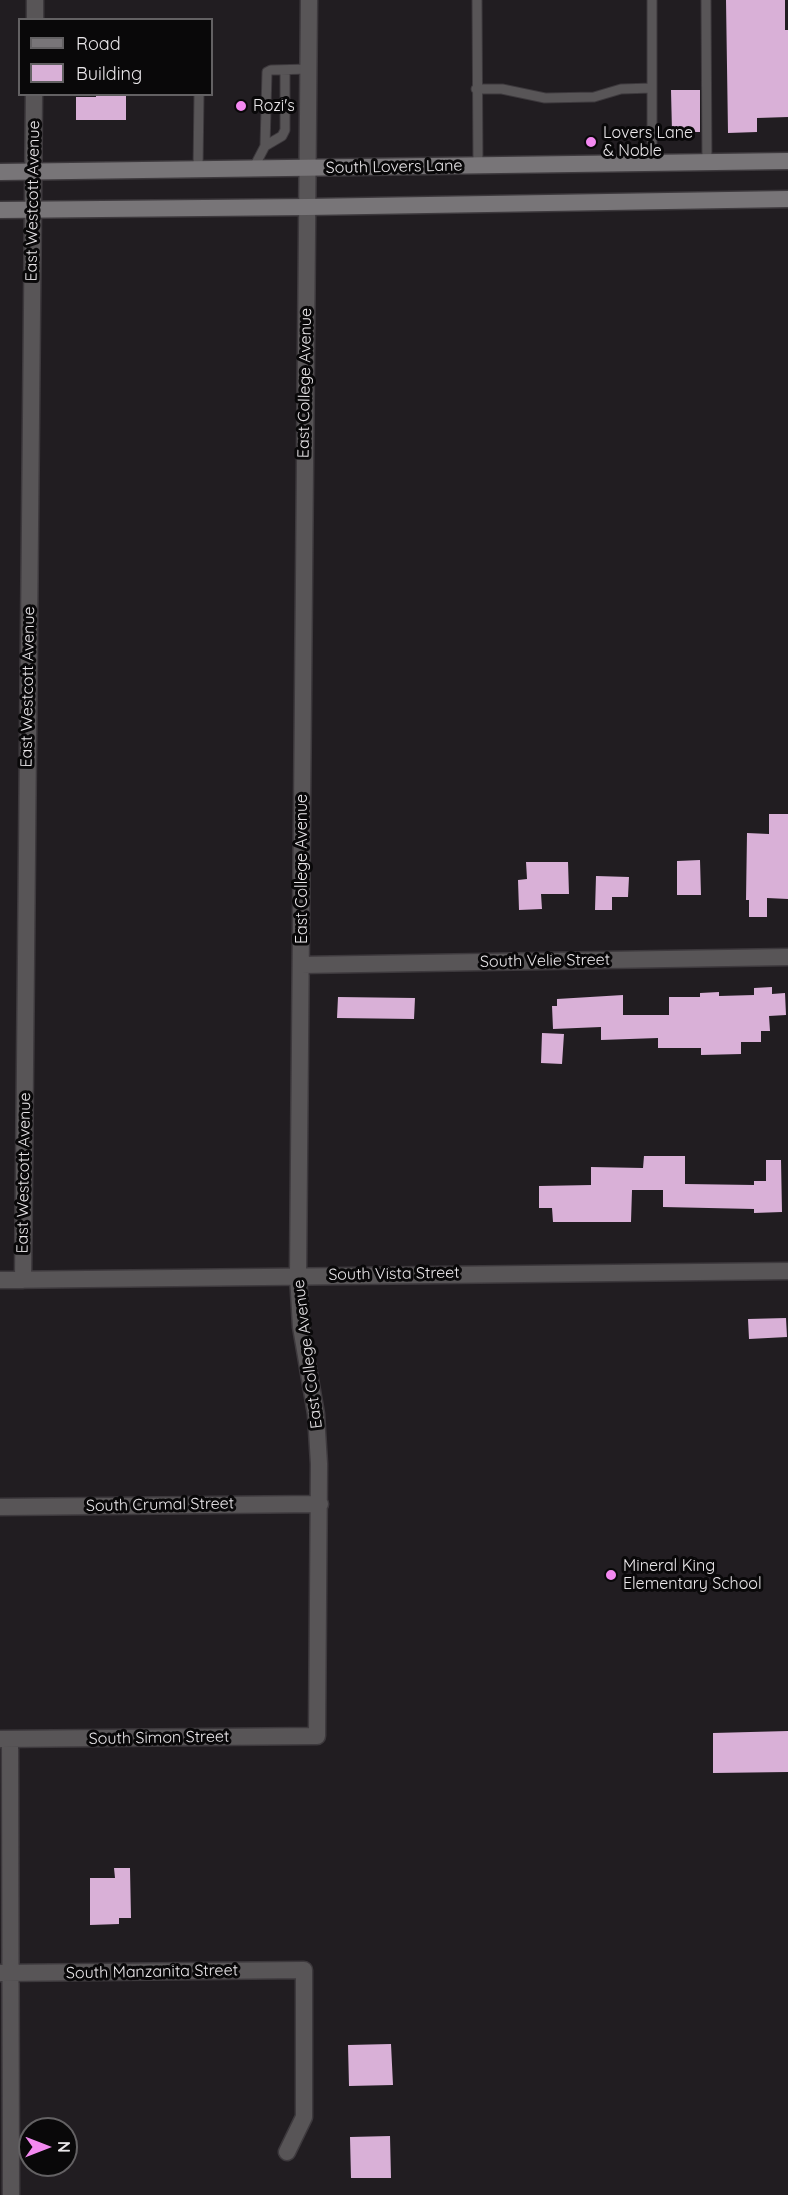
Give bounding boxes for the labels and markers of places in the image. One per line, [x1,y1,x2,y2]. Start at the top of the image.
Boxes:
place label: Rozi's [253,96,295,116]
marker: Rozi's [234,99,248,113]
place label: Lovers Lane & Noble [603,123,693,161]
marker: Lovers Lane & Noble [584,135,598,149]
place label: Mineral King Elementary School [623,1556,762,1594]
marker: Mineral King Elementary School [604,1568,618,1582]

